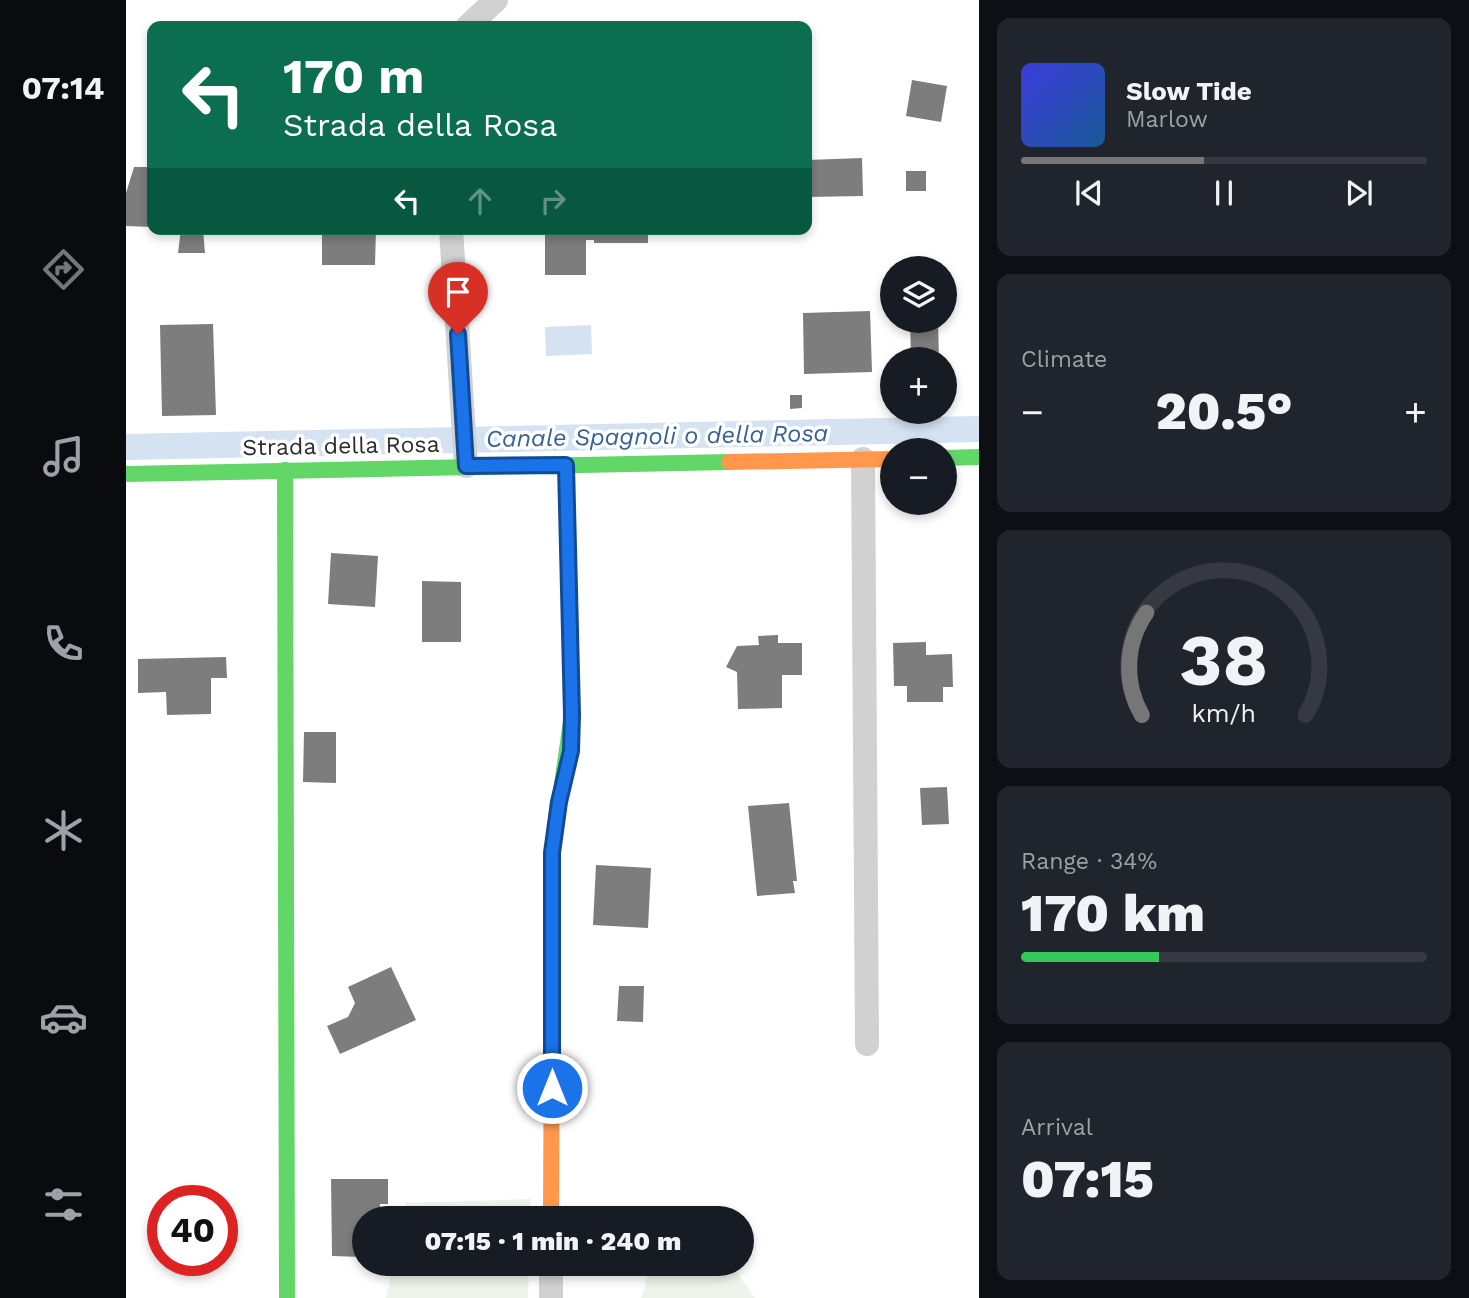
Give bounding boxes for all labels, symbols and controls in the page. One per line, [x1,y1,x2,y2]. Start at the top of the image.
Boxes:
text: 170 m [283,47,424,105]
icon: left [168,49,259,140]
text: 07:14 [22,69,104,107]
text: Slow Tide [1126,76,1252,106]
text: Strada della Rosa [283,106,557,144]
text: Marlow [1126,106,1208,133]
icon: previous [1070,174,1108,212]
icon: pause [1205,174,1243,212]
icon: next [1340,174,1378,212]
icon: left [388,182,426,220]
icon: ahead [461,182,499,220]
icon: right [534,182,572,220]
icon: directions [39,245,88,294]
map controls [880,256,957,515]
button: layers [880,256,957,333]
pin [428,262,488,334]
icon: arrive [439,273,477,311]
text: Climate [1021,346,1107,373]
button: + [880,347,957,424]
text: 20.5° [1155,381,1293,442]
text: − [1021,390,1044,434]
text: + [1404,390,1427,434]
water label: Canale Spagnoli o della Rosa [486,419,829,453]
street label: Strada della Rosa [242,431,440,461]
icon: music [39,432,88,481]
button: − [880,438,957,515]
text: 38 [1180,617,1268,703]
icon: phone [39,619,88,668]
text: km/h [1192,699,1256,728]
icon: climate [39,806,88,855]
text: Range · 34% [1021,848,1157,875]
text: 170 km [1021,883,1205,944]
icon: car [39,993,88,1042]
position arrow [515,1051,589,1125]
text: Arrival [1021,1114,1093,1141]
text: 07:15 [1021,1149,1154,1210]
icon: filters [39,1180,88,1229]
speed limit sign: 40 [147,1185,238,1276]
text: 07:15 · 1 min · 240 m [425,1226,681,1256]

